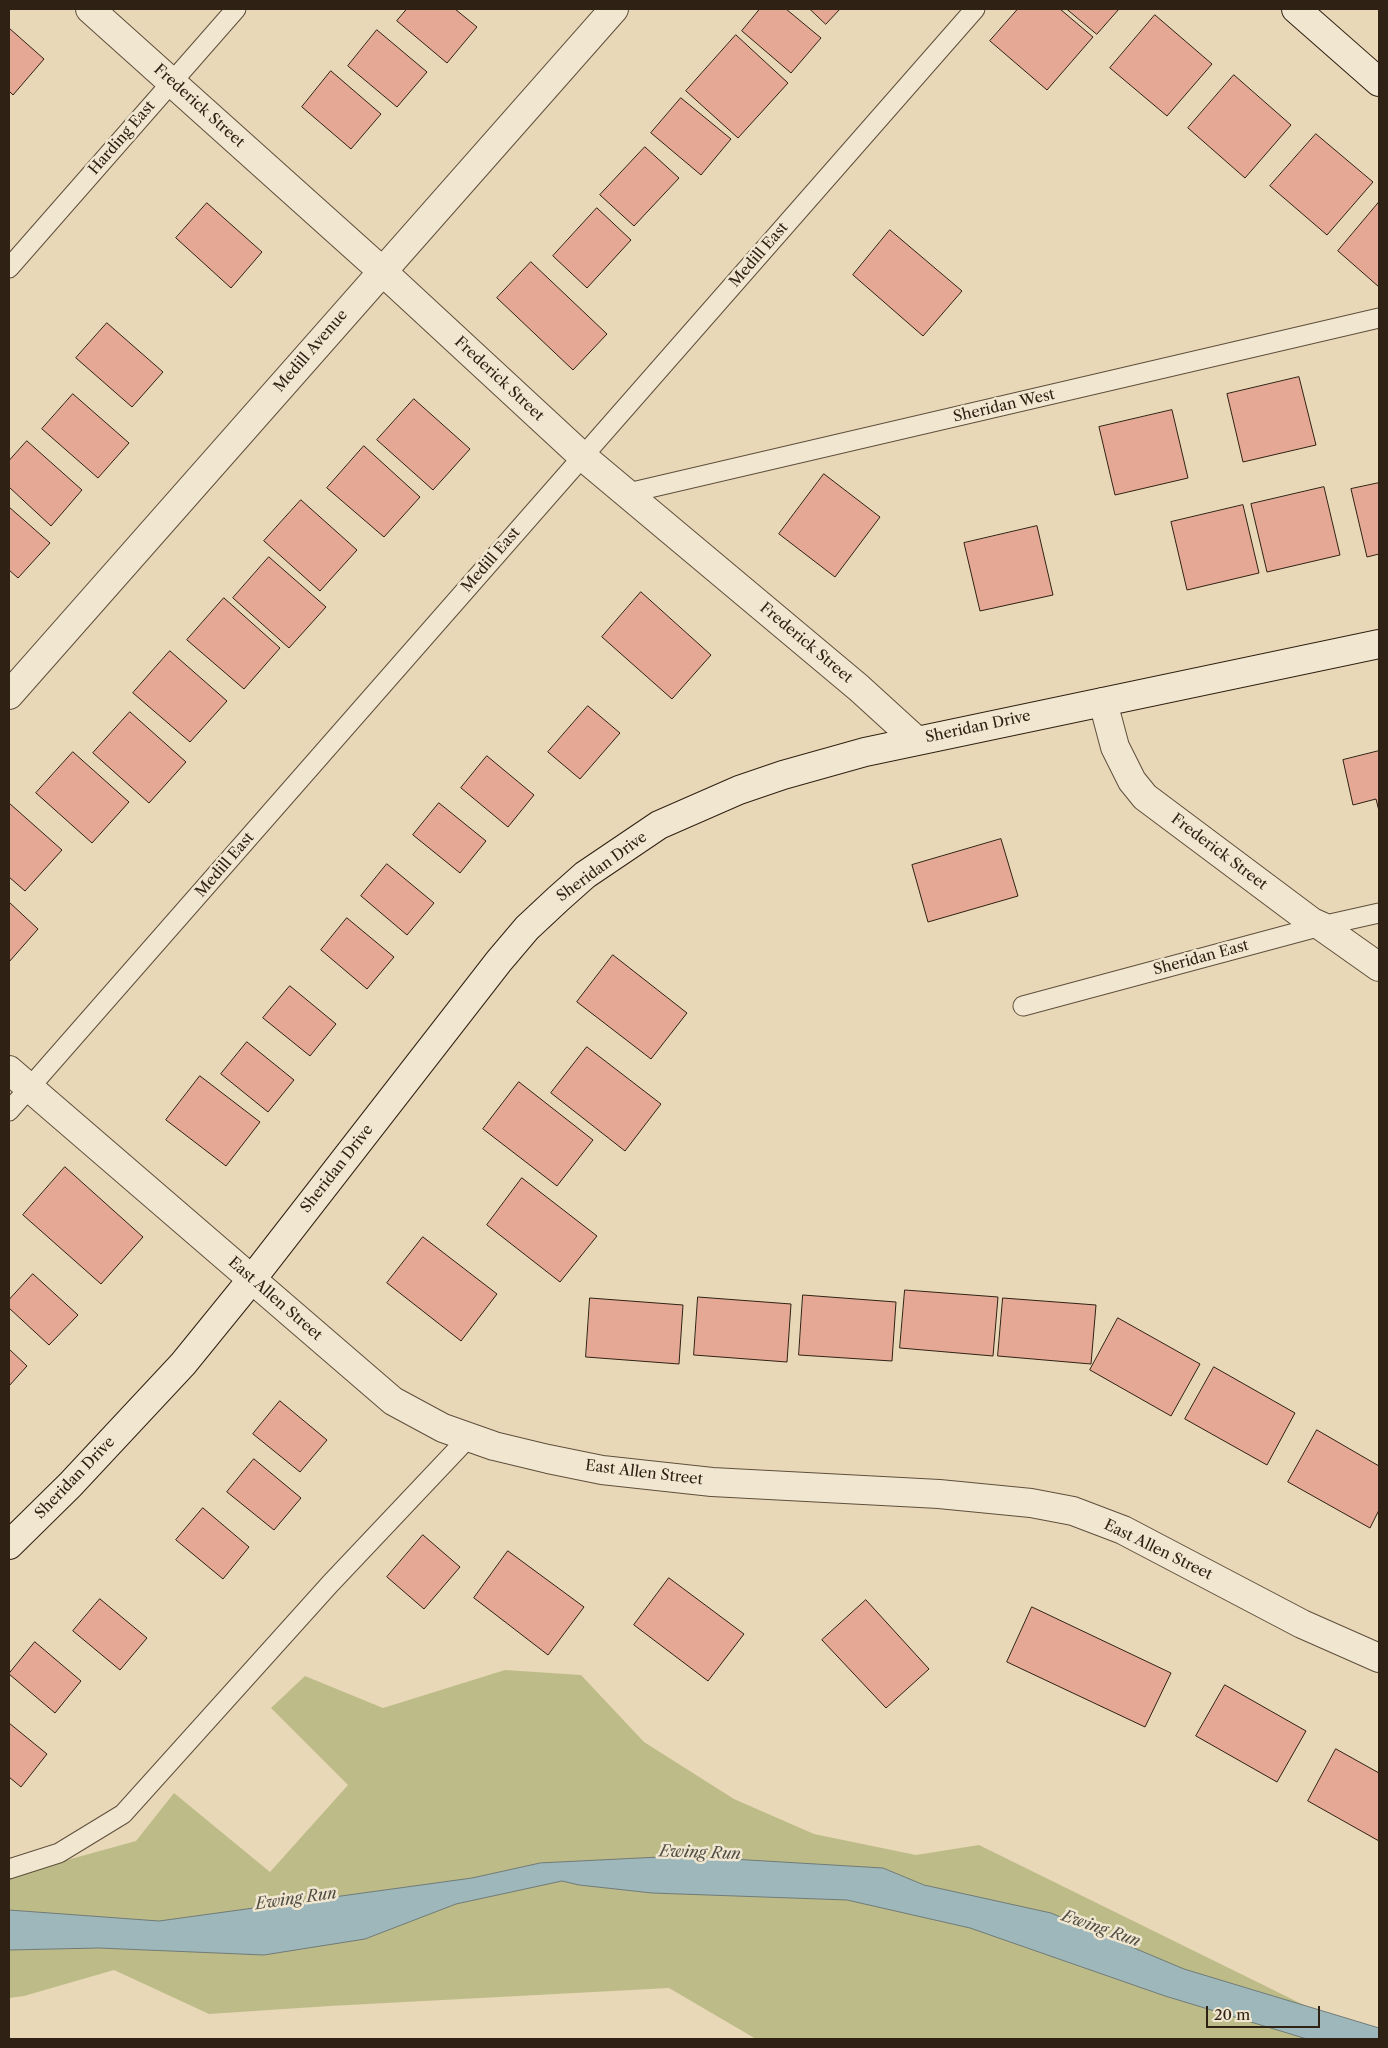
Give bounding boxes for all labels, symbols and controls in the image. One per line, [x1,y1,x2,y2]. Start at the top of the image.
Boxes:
street label: Frederick Street [150,61,248,151]
street label: Harding East [85,97,159,179]
street label: Medill East [726,219,792,291]
street label: Medill Avenue [270,306,352,396]
street label: Frederick Street [451,333,547,425]
street label: Sheridan West [952,386,1056,426]
street label: Medill East [458,524,524,596]
street label: Frederick Street [756,599,856,687]
street label: Sheridan Drive [924,707,1032,747]
street label: Frederick Street [1167,810,1271,894]
street label: Sheridan Drive [553,828,651,906]
street label: Medill East [192,829,258,901]
street label: Sheridan East [1151,937,1251,979]
street label: Sheridan Drive [297,1121,377,1217]
street label: East Allen Street [224,1253,326,1345]
street label: Sheridan Drive [31,1433,119,1523]
street label: East Allen Street [584,1457,704,1489]
street label: East Allen Street [1101,1516,1215,1584]
water label: Ewing Run [659,1842,741,1864]
water label: Ewing Run [254,1884,338,1914]
water label: Ewing Run [1059,1907,1143,1951]
scale bar [1208,1996,1322,2028]
text: 20 m [1214,2005,1250,2024]

